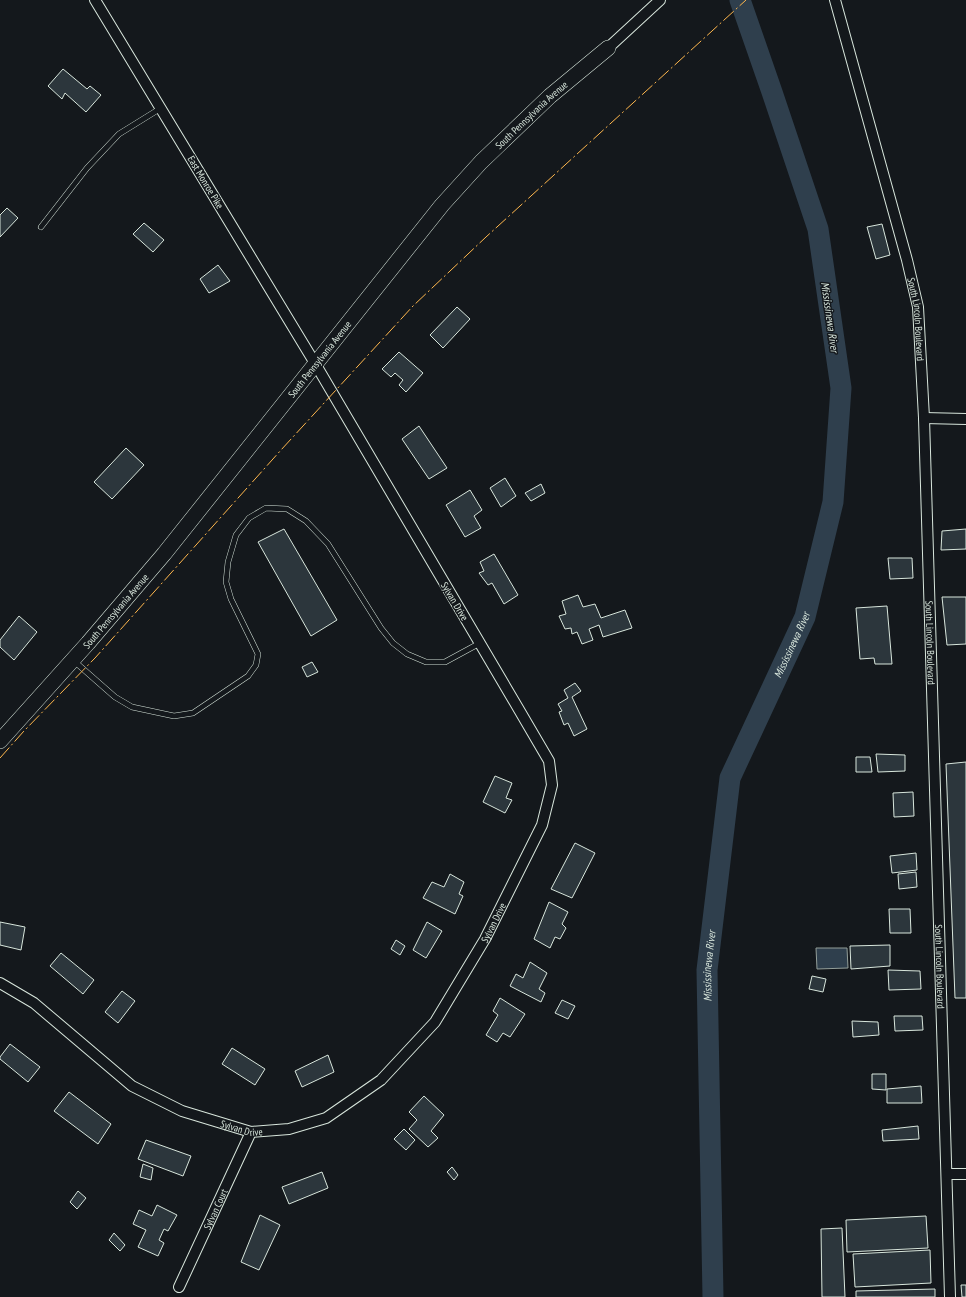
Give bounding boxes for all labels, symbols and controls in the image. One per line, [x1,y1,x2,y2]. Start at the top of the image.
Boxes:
street label: South Pennsylvania Avenue [493,78,570,152]
street label: East Monroe Pike [185,153,226,211]
street label: South Lincoln Boulevard [904,276,927,361]
water label: Mississinewa River [818,281,842,355]
street label: South Pennsylvania Avenue [285,318,354,400]
street label: South Pennsylvania Avenue [80,571,151,651]
street label: Sylvan Drive [438,580,471,623]
street label: South Lincoln Boulevard [922,600,938,685]
water label: Mississinewa River [771,609,813,680]
street label: Sylvan Drive [478,901,509,945]
street label: South Lincoln Boulevard [932,924,947,1009]
water label: Mississinewa River [700,928,719,1002]
street label: Sylvan Drive [219,1117,263,1139]
street label: Sylvan Court [201,1187,231,1232]

